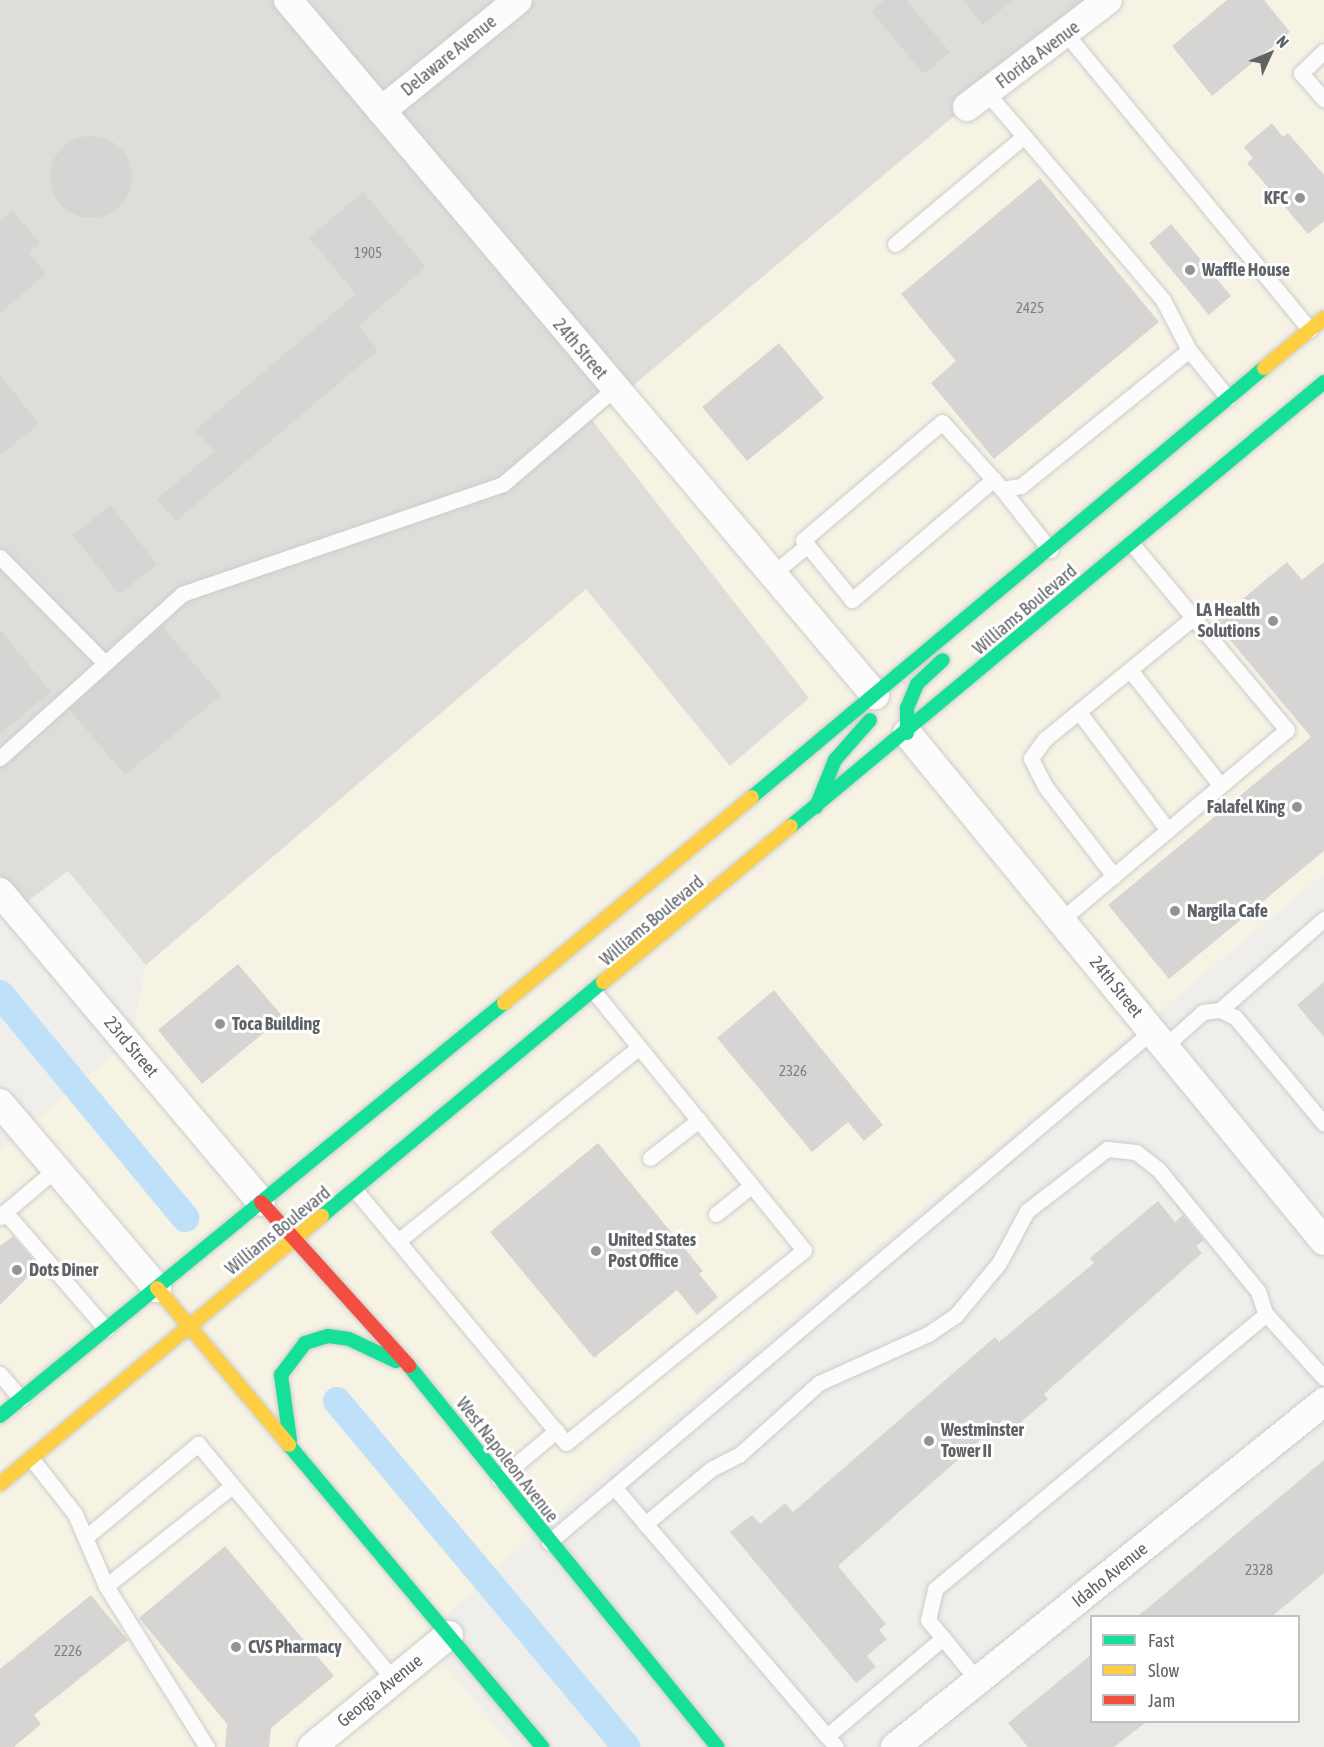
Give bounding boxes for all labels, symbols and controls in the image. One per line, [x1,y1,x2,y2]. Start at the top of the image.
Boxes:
street label: Delaware Avenue [397,11,501,101]
street label: Florida Avenue [992,17,1084,93]
north arrow [1240,24,1300,84]
text: N [1273,32,1293,51]
place label: KFC [1264,187,1288,209]
marker: KFC [1293,191,1307,205]
house number: 1905 [354,244,382,262]
place label: Waffle House [1202,259,1290,281]
marker: Waffle House [1183,263,1197,277]
house number: 2425 [1016,299,1044,317]
street label: 24th Street [548,314,612,384]
street label: Williams Boulevard [969,560,1081,660]
place label: LA Health Solutions [1196,600,1260,642]
marker: LA Health Solutions [1264,612,1282,630]
place label: Falafel King [1207,796,1285,818]
marker: Falafel King [1290,800,1304,814]
street label: Williams Boulevard [596,871,708,971]
place label: Nargila Cafe [1187,900,1268,922]
marker: Nargila Cafe [1168,904,1182,918]
street label: 24th Street [1085,952,1147,1022]
street label: 23rd Street [99,1012,163,1082]
place label: Toca Building [232,1013,320,1035]
marker: Toca Building [213,1017,227,1031]
house number: 2326 [779,1062,807,1080]
street label: Williams Boulevard [221,1182,335,1280]
place label: United States Post Office [608,1230,696,1272]
marker: United States Post Office [589,1244,603,1258]
place label: Dots Diner [29,1259,98,1281]
marker: Dots Diner [10,1263,24,1277]
street label: West Napoleon Avenue [451,1393,563,1527]
place label: Westminster Tower II [941,1420,1024,1462]
marker: Westminster Tower II [922,1434,936,1448]
street label: Idaho Avenue [1068,1538,1152,1612]
house number: 2328 [1245,1561,1273,1579]
legend [1090,1615,1300,1723]
text: Fast [1148,1630,1175,1651]
place label: CVS Pharmacy [248,1636,342,1658]
marker: CVS Pharmacy [229,1640,243,1654]
house number: 2226 [54,1642,82,1660]
street label: Georgia Avenue [333,1650,427,1732]
text: Slow [1148,1660,1179,1681]
text: Jam [1148,1690,1175,1711]

